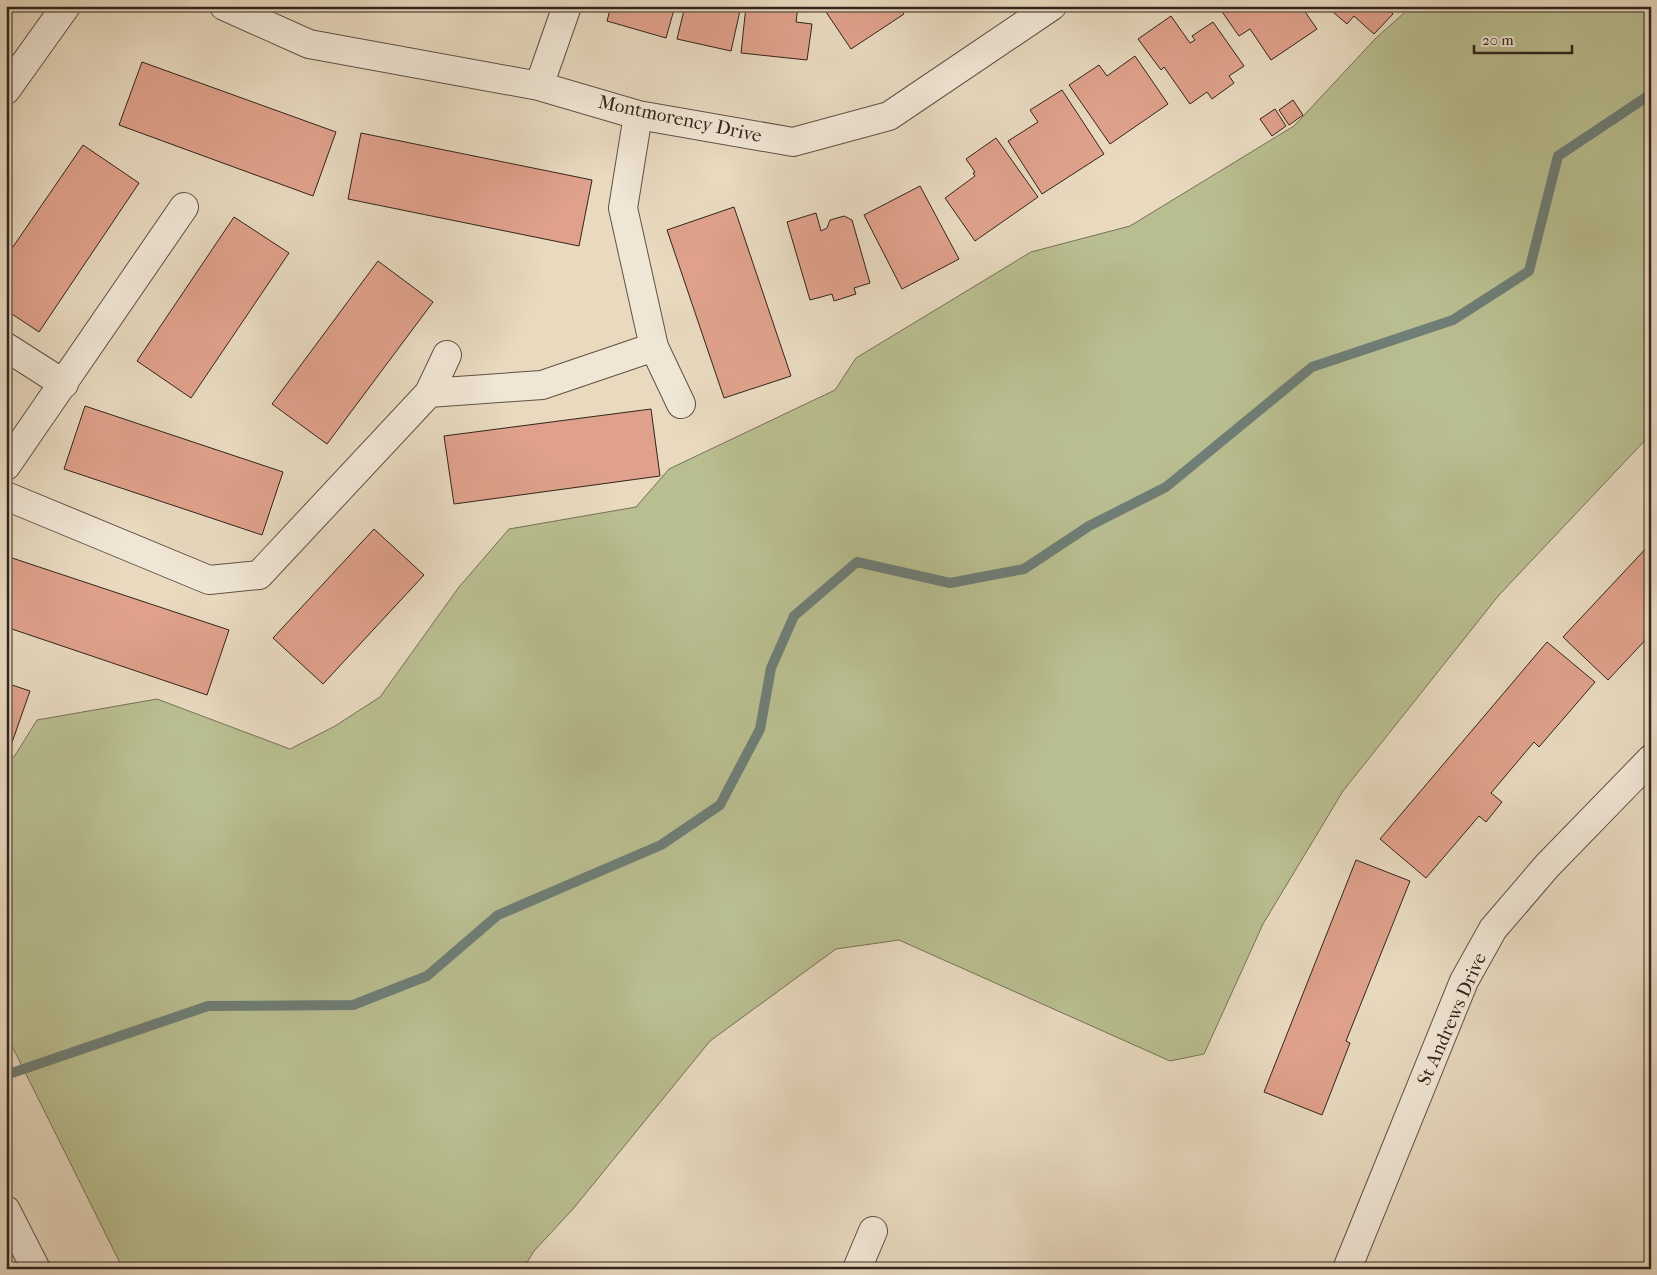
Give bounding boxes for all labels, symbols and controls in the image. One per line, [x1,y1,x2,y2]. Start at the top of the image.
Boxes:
scale bar [1474,22,1572,54]
text: 20 m [1482,31,1514,49]
street label: Montmorency Drive [596,91,764,147]
street label: St Andrews Drive [1413,949,1491,1089]

